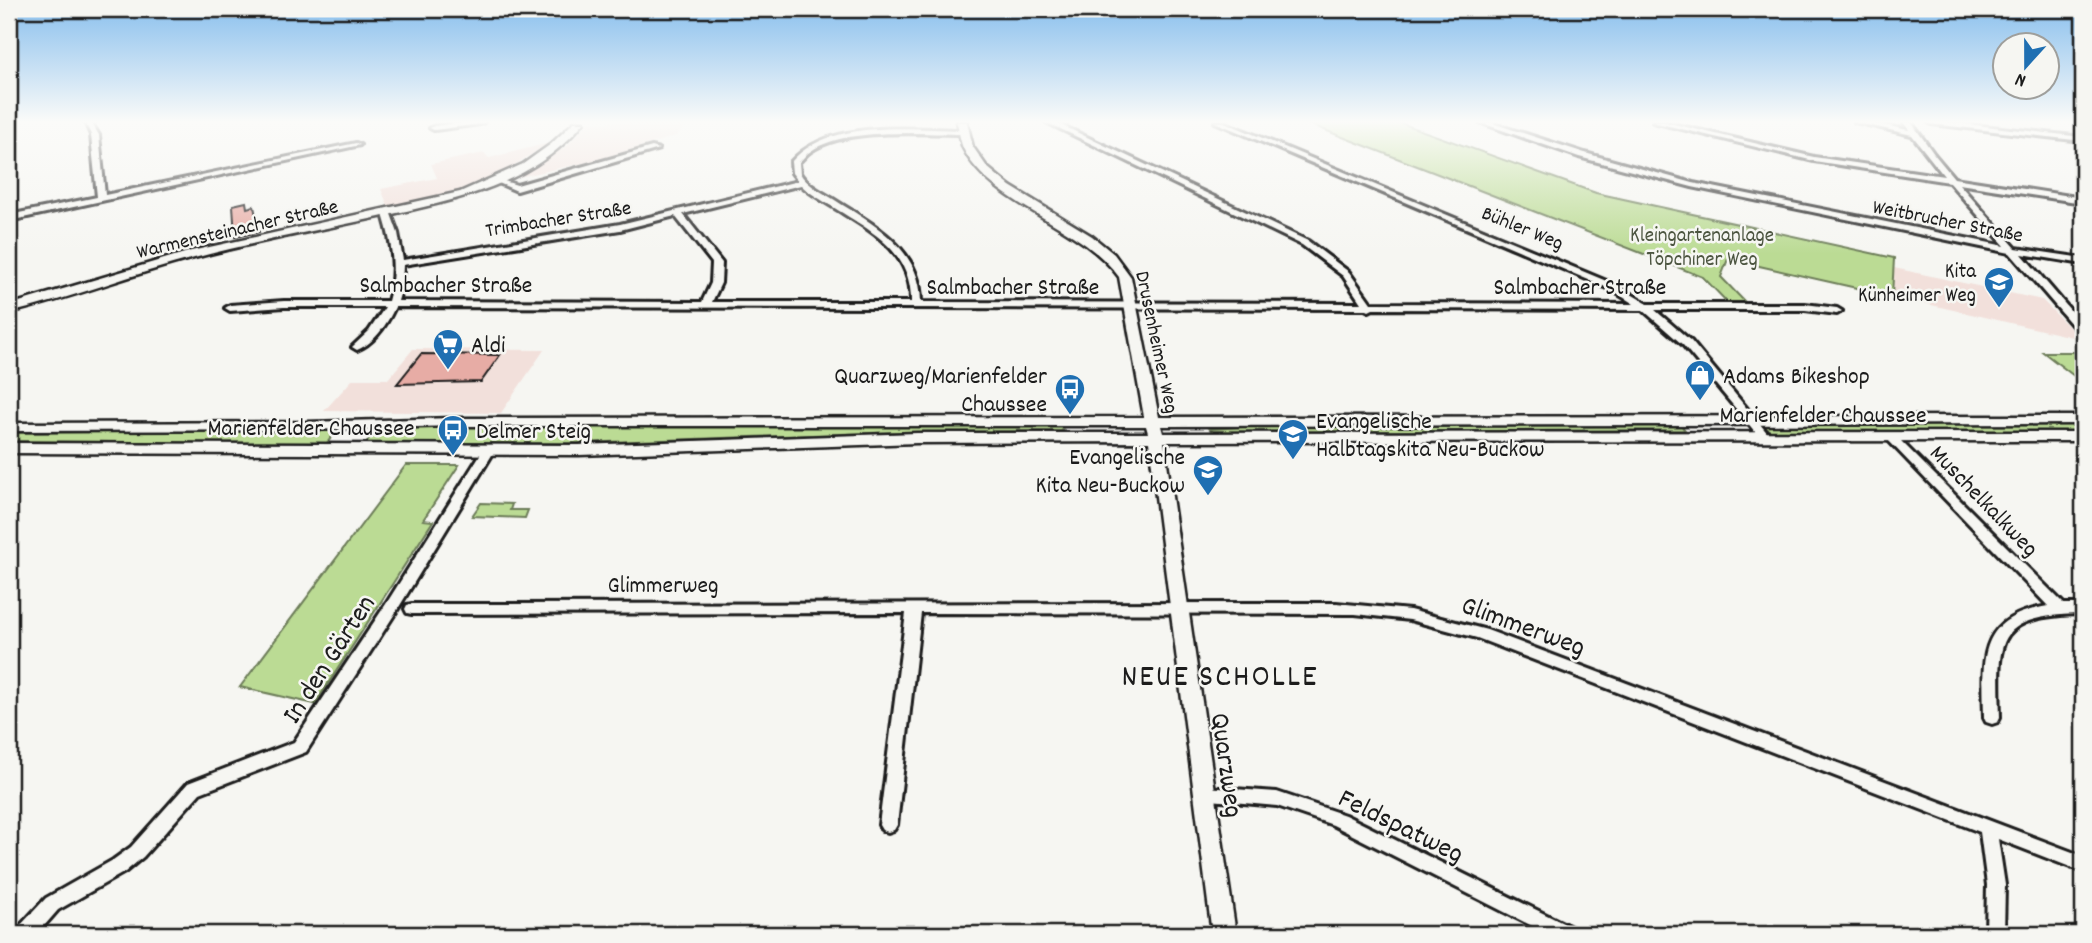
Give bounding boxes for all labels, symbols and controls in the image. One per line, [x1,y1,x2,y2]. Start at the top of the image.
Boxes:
north arrow [1990,32,2060,102]
text: N [2012,64,2030,93]
street label: Warmensteinacher Straße [134,193,341,269]
street label: Weitbrucher Straße [1870,194,2025,252]
street label: Trimbacher Straße [483,195,633,247]
street label: Bühler Weg [1476,200,1567,260]
park label: Kleingartenanlage Töpchiner Weg [1630,222,1774,276]
place label: Kita Künheimer Weg [1858,258,1977,312]
school or university icon: Kita Künheimer Weg [1982,265,2016,309]
street label: Drusenheimer Weg [1125,269,1185,417]
street label: Salmbacher Straße [360,270,532,304]
street label: Salmbacher Straße [927,272,1099,306]
street label: Salmbacher Straße [1494,272,1666,306]
supermarket icon: Aldi [431,327,465,371]
place label: Aldi [471,330,505,364]
shop icon: Adams Bikeshop [1683,358,1717,402]
place label: Quarzweg/Marienfelder Chaussee [834,361,1047,423]
place label: Adams Bikeshop [1723,361,1870,395]
bus stop icon: Quarzweg/Marienfelder Chaussee [1053,372,1087,416]
street label: Marienfelder Chaussee [1720,400,1926,434]
place label: Evangelische Halbtagskita Neu-Buckow [1316,406,1545,468]
street label: Marienfelder Chaussee [208,413,414,447]
bus stop icon: Delmer Steig [436,413,470,457]
place label: Delmer Steig [476,416,591,450]
school or university icon: Evangelische Halbtagskita Neu-Buckow [1276,417,1310,461]
street label: Muschelkalkweg [1920,438,2045,566]
place label: Evangelische Kita Neu-Buckow [1036,442,1185,504]
school or university icon: Evangelische Kita Neu-Buckow [1191,453,1225,497]
street label: Glimmerweg [607,570,719,604]
street label: In den Gärten [274,588,388,733]
street label: Glimmerweg [1454,588,1590,670]
district label: NEUE SCHOLLE [1122,656,1319,702]
street label: Quarzweg [1197,711,1251,821]
street label: Feldspatweg [1330,781,1469,876]

